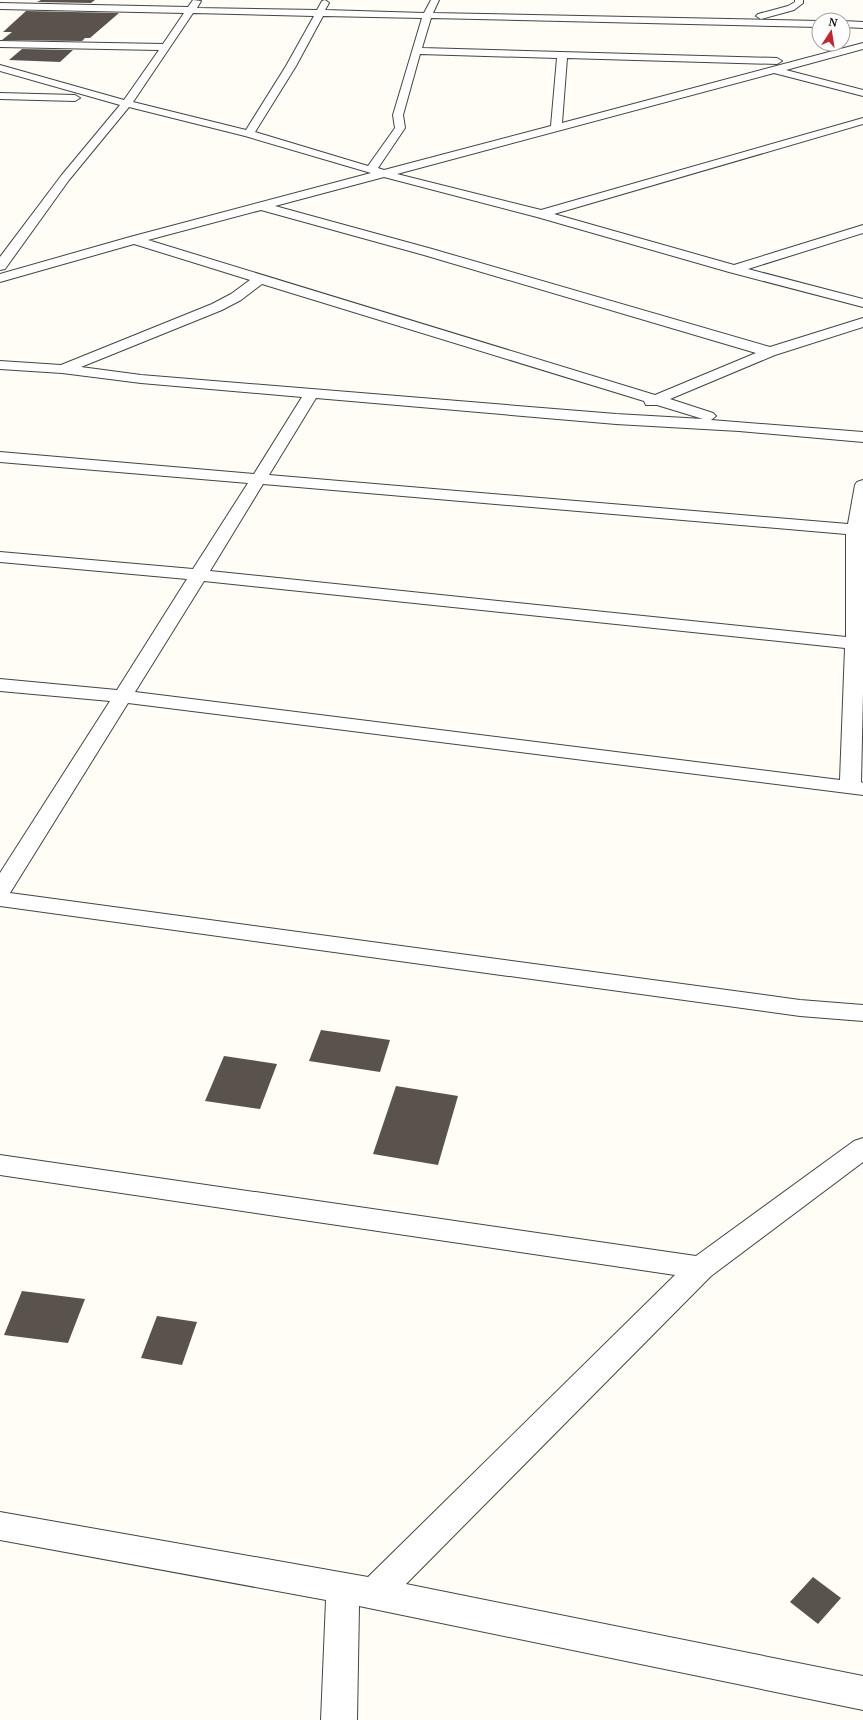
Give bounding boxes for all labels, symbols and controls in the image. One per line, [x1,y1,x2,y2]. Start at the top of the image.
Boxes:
north arrow [811,12,851,52]
text: N [827,13,839,30]

